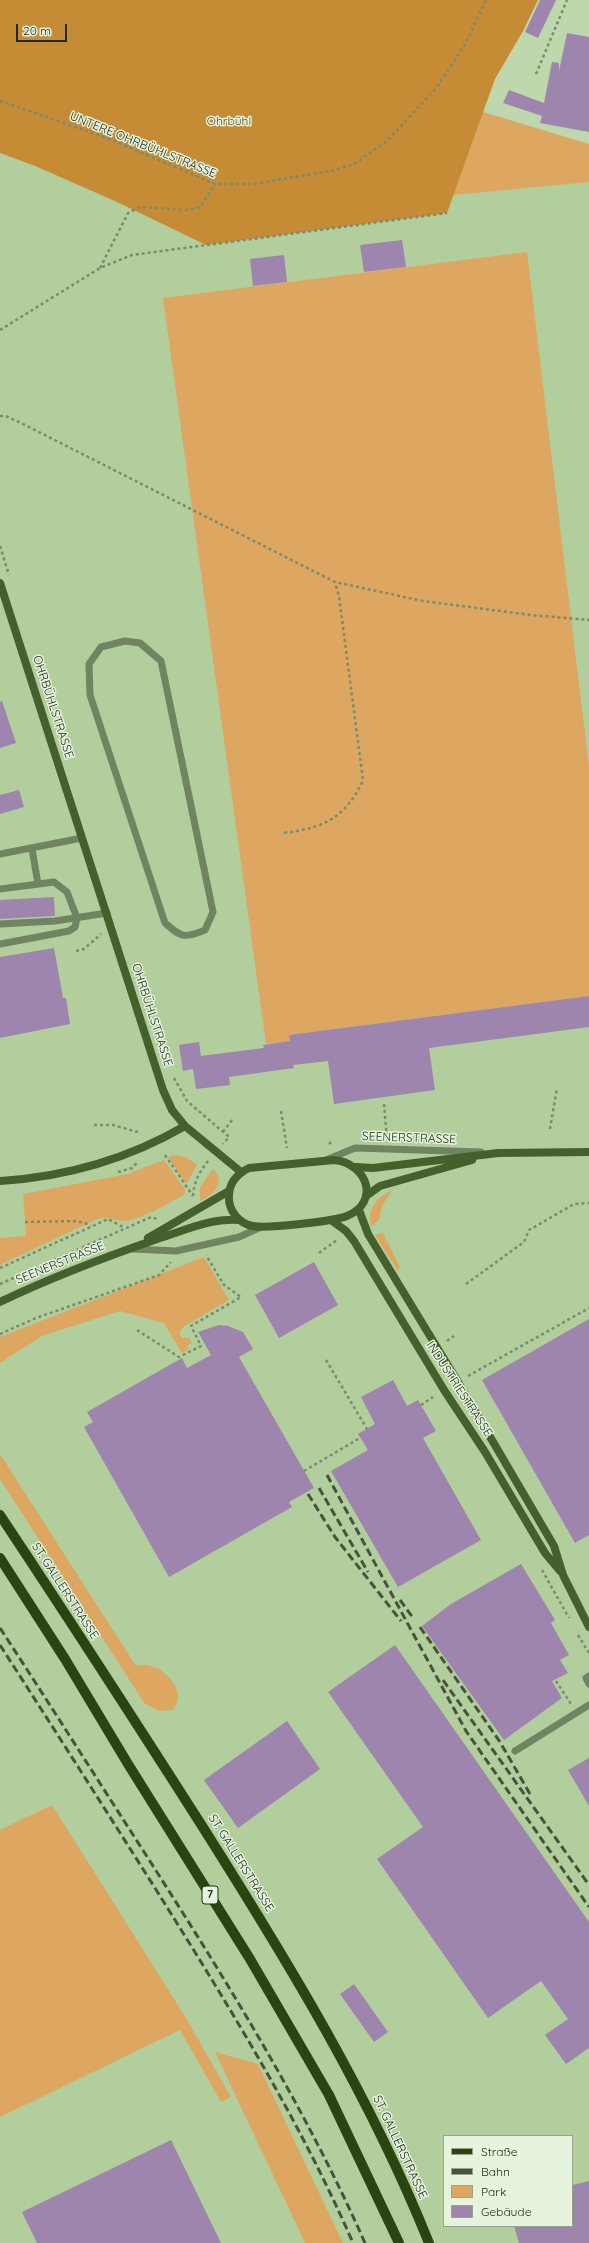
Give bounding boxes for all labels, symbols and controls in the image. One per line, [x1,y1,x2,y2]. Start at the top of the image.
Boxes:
scale bar [18,16,69,42]
text: 20 m [23,23,51,38]
street label: UNTERE OHRBÜHLSTRASSE [68,109,218,181]
park label: Ohrbühl [207,114,251,128]
street label: OHRBÜHLSTRASSE [30,654,76,760]
street label: OHRBÜHLSTRASSE [129,962,175,1068]
street label: SEENERSTRASSE [362,1129,456,1147]
street label: SEENERSTRASSE [14,1239,106,1287]
street label: INDUSTRIESTRASSE [423,1339,495,1439]
street label: ST. GALLERSTRASSE [28,1540,102,1642]
street label: ST. GALLERSTRASSE [205,1812,277,1914]
road number: 7 [202,1886,218,1904]
street label: ST. GALLERSTRASSE [370,2093,430,2201]
legend [443,2135,573,2227]
text: Straße [481,2144,518,2159]
text: Bahn [481,2164,510,2179]
text: Park [481,2184,506,2199]
text: Gebäude [481,2204,531,2219]

